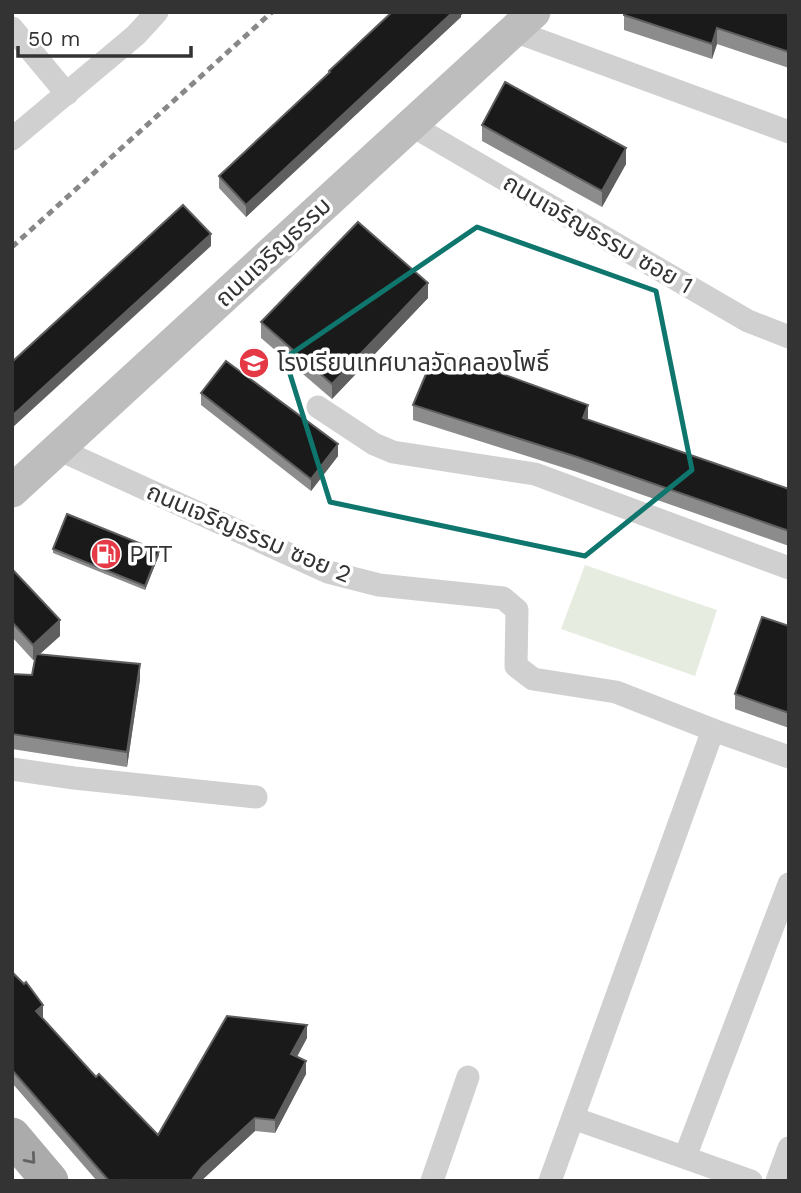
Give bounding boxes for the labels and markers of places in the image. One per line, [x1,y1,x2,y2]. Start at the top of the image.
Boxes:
school or university icon: โรงเรียนเทศบาลวัดคลองโพธิ์ [237,346,271,380]
place label: โรงเรียนเทศบาลวัดคลองโพธิ์ [277,348,550,377]
fuel station icon: PTT [89,537,123,571]
place label: PTT [129,540,173,568]

